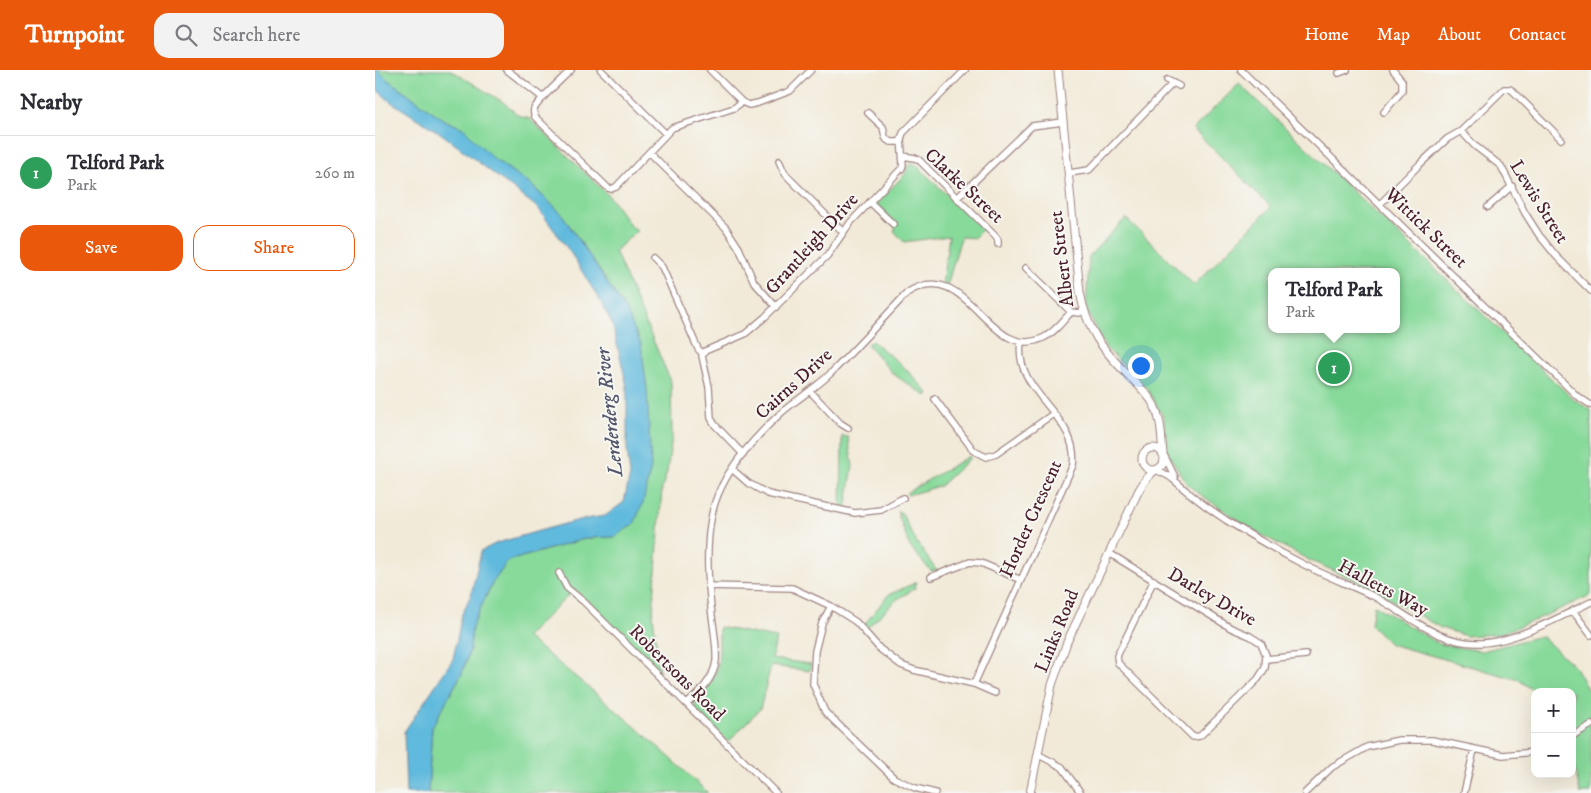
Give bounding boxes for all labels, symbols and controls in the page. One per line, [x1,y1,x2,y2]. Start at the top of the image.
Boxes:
search box [154,13,504,58]
text: Turnpoint [25,20,124,50]
icon: search [172,21,200,49]
text: Search here [212,24,300,47]
text: Home [1304,24,1349,46]
text: Map [1377,24,1410,46]
text: About [1438,24,1481,46]
text: Contact [1509,24,1566,46]
text: Nearby [20,90,82,116]
street label: Clarke Street [920,144,1008,228]
text: Telford Park [67,152,164,175]
street label: Lewis Street [1504,156,1574,248]
text: 1 [33,163,39,183]
text: 260 m [315,163,355,183]
text: Park [67,175,97,195]
street label: Wittick Street [1379,182,1472,273]
street label: Grantleigh Drive [761,189,864,299]
street label: Albert Street [1045,210,1079,308]
button: Save [20,225,183,271]
button: Share [193,225,355,271]
popup [1268,268,1400,333]
text: Telford Park [1285,279,1383,302]
text: Park [1285,302,1315,322]
street label: Cairns Drive [751,343,837,424]
water label: Lerderderg River [591,344,629,479]
pin: 1 [1318,349,1350,387]
your location [1128,353,1154,379]
street label: Horder Crescent [995,457,1067,581]
street label: Halletts Way [1334,555,1433,622]
street label: Darley Drive [1164,563,1260,632]
street label: Links Road [1030,586,1084,676]
street label: Robertsons Road [624,620,730,726]
map controls [1531,688,1576,778]
button: + [1531,688,1576,733]
button: − [1531,733,1576,778]

